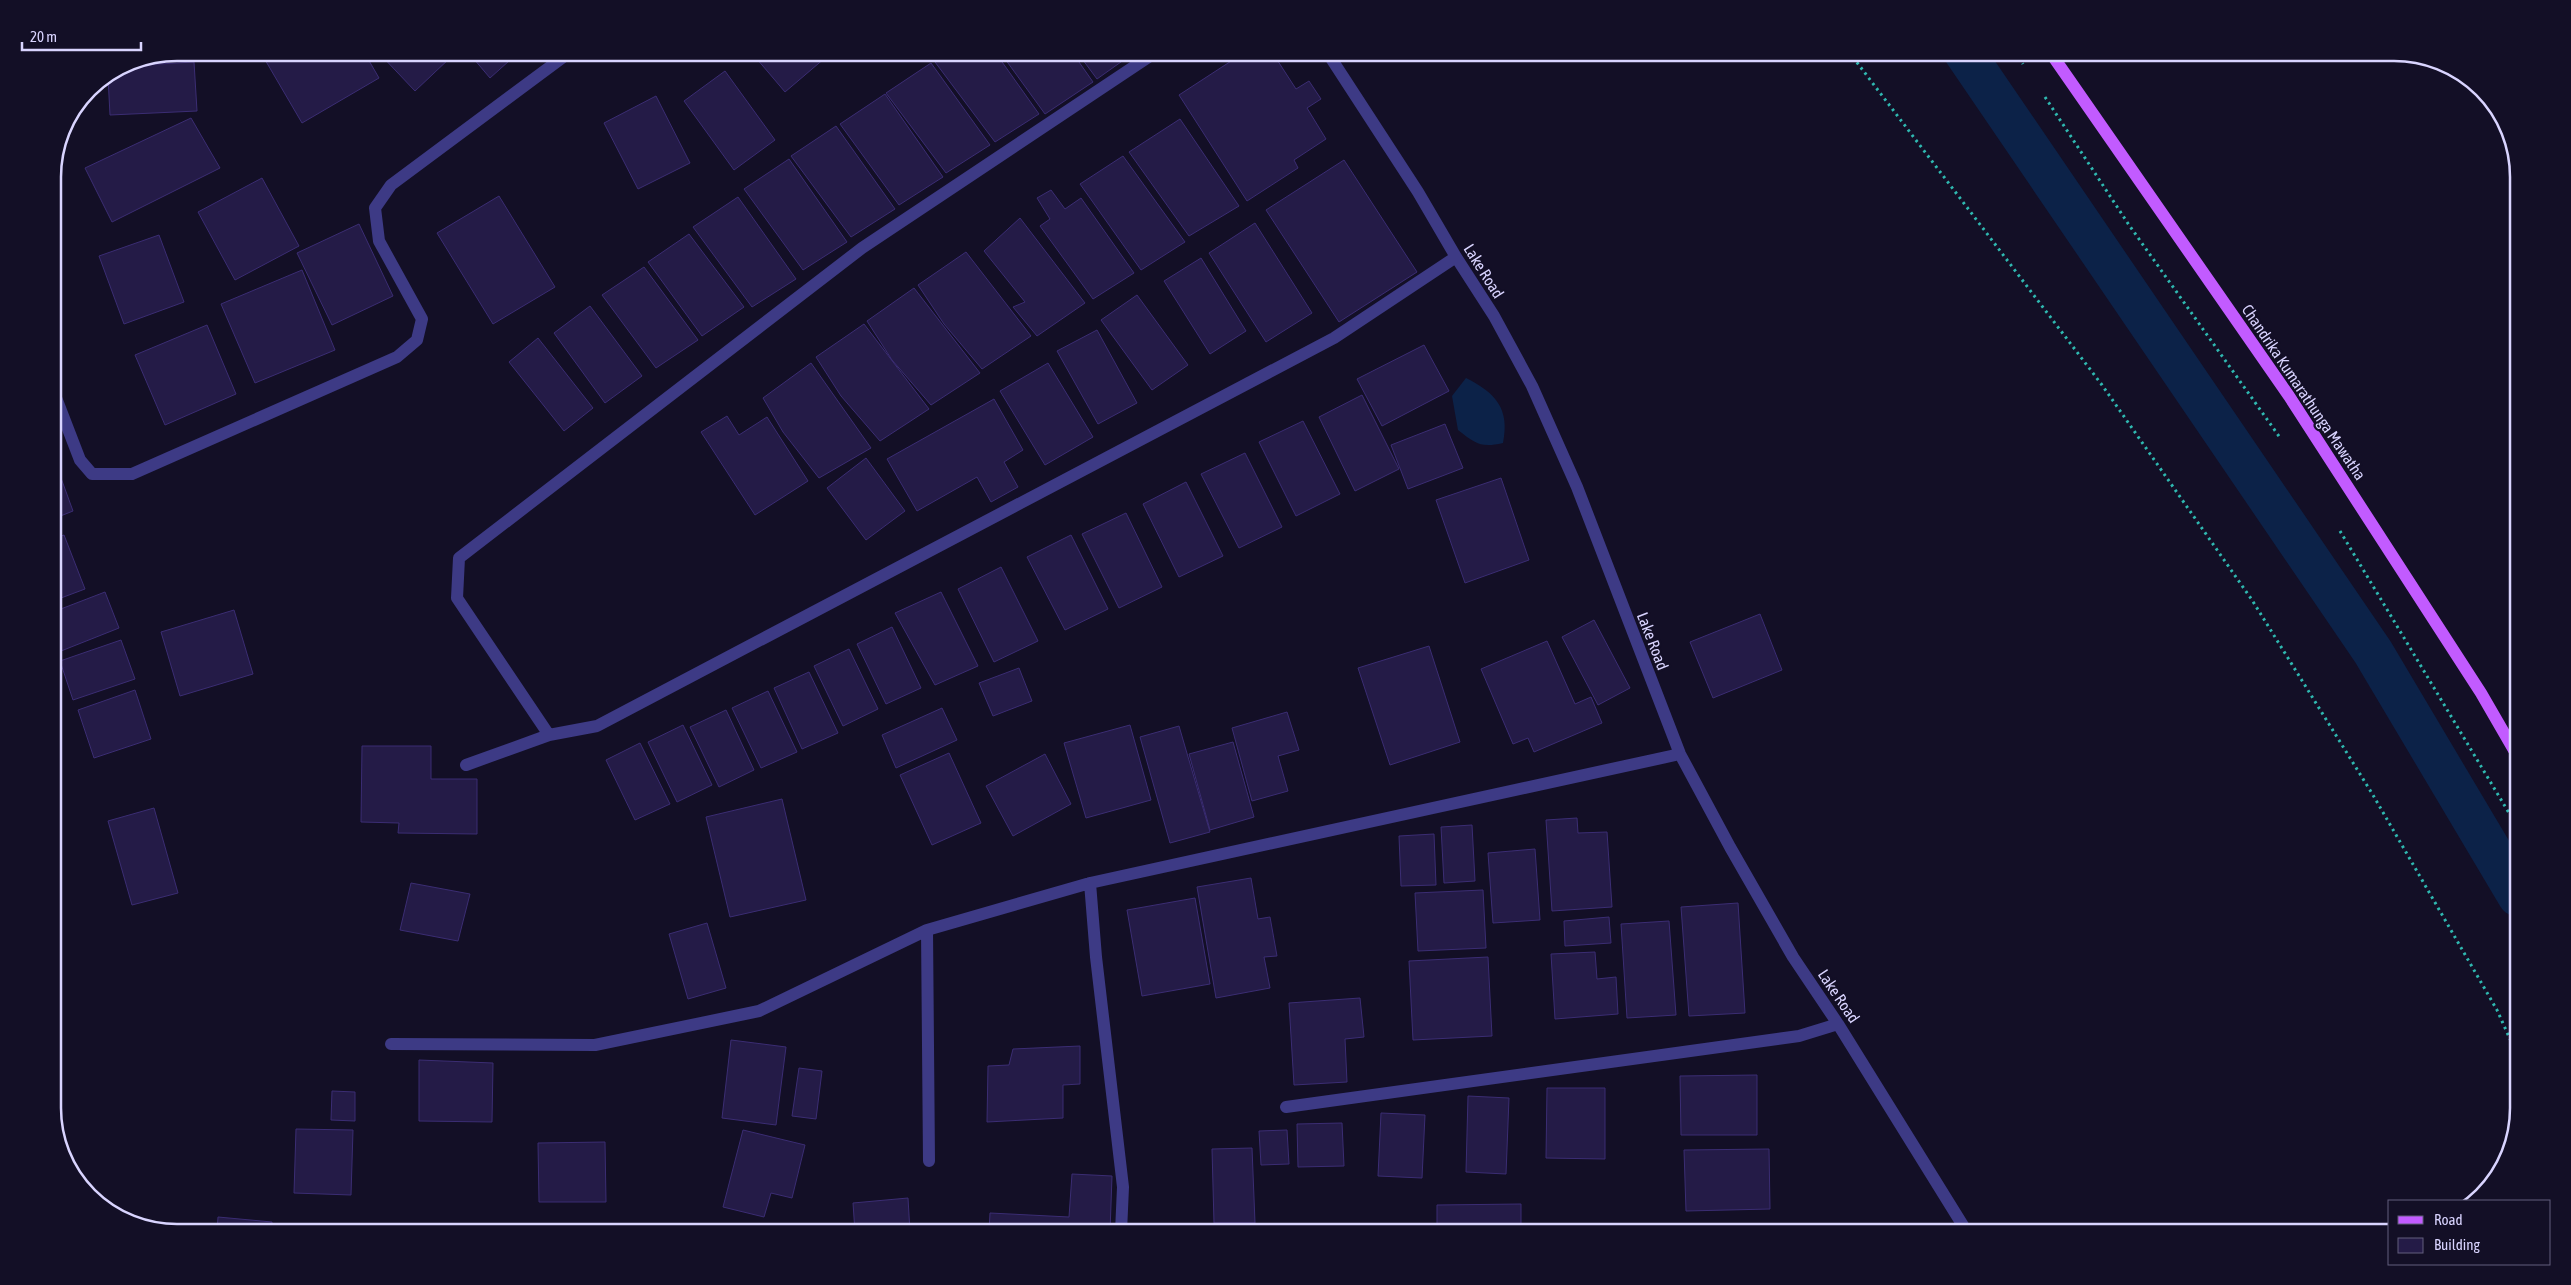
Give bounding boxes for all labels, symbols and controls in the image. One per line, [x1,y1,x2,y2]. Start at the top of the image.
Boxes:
scale bar [22,20,141,52]
text: 20 m [30,28,57,45]
street label: Lake Road [1460,241,1508,301]
street label: Chandrika Kumarathunga Mawatha [2238,301,2370,484]
street label: Lake Road [1634,610,1672,672]
street label: Lake Road [1815,966,1863,1026]
legend [2388,1200,2551,1265]
text: Road [2434,1211,2463,1228]
text: Building [2434,1236,2480,1253]

